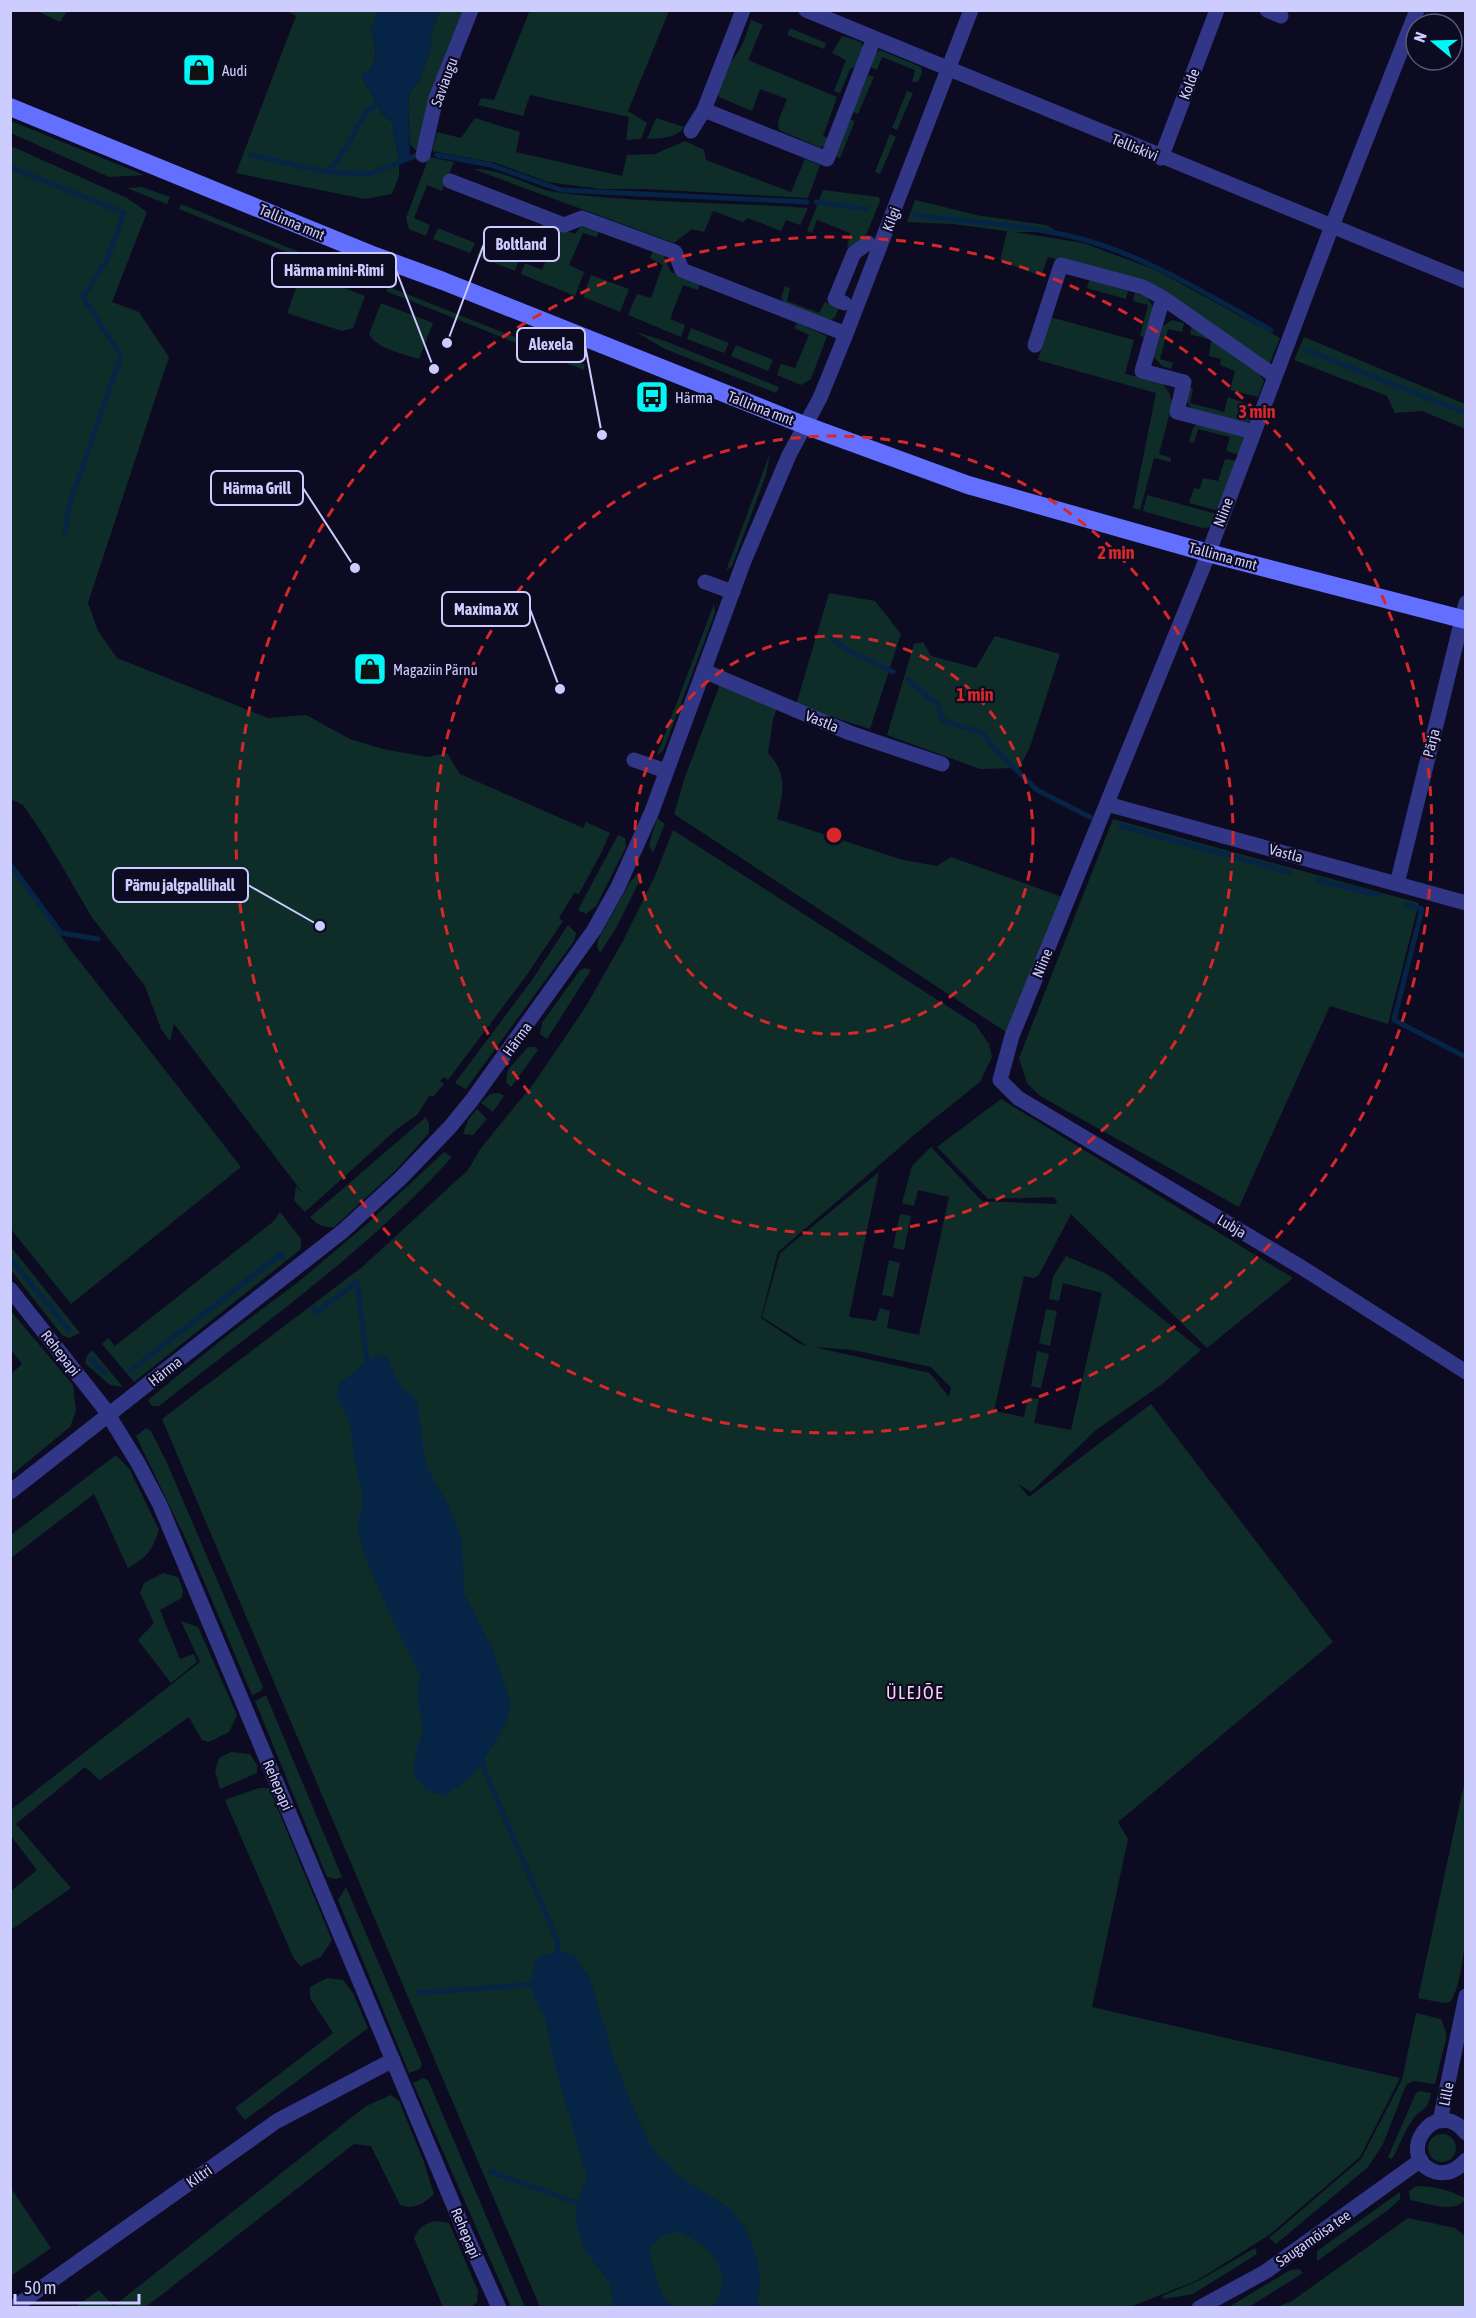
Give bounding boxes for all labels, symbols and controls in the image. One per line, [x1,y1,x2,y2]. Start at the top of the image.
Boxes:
north arrow [1404,12,1464,72]
text: N [1410,30,1430,45]
shop icon: Audi [181,52,217,88]
street label: Saviaugu [427,55,461,109]
place label: Audi [222,62,247,79]
street label: Kolde [1175,66,1203,102]
street label: Telliskivi [1109,130,1161,164]
street label: Tallinna mnt [257,201,327,243]
street label: Kilgi [879,205,903,233]
callout: Boltland [484,227,559,261]
text: Boltland [496,235,547,253]
callout: Härma mini-Rimi [272,253,396,287]
text: Härma mini-Rimi [284,261,384,279]
callout: Alexela [517,328,585,362]
text: Alexela [528,335,573,353]
bus stop icon: Härma [634,379,670,415]
street label: Tallinna mnt [725,388,797,428]
place label: Härma [675,389,713,406]
text: 3 min [1239,401,1276,422]
callout: Härma Grill [211,471,303,505]
text: Härma Grill [223,479,292,497]
street label: Niine [1210,495,1236,529]
street label: Tallinna mnt [1187,539,1259,573]
text: 2 min [1098,542,1135,563]
callout: Maxima XX [442,592,530,626]
text: Maxima XX [454,600,519,618]
shop icon: Magaziin Pärnu [352,651,388,687]
place label: Magaziin Pärnu [393,661,478,678]
text: 1 min [957,684,994,705]
street label: Vastla [803,707,841,735]
street label: Pärja [1419,727,1443,759]
centre of rings [824,825,844,845]
street label: Vastla [1267,840,1305,866]
callout: Pärnu jalgpallihall [113,868,248,902]
text: Pärnu jalgpallihall [125,876,236,894]
street label: Niine [1029,946,1056,980]
street label: Härma [499,1019,535,1059]
street label: Lubja [1215,1211,1250,1241]
street label: Rehepapi [38,1327,84,1379]
street label: Härma [145,1353,185,1389]
district label: ÜLEJÕE [886,1682,944,1703]
street label: Rehepapi [260,1757,296,1813]
street label: Lille [1435,2080,1457,2107]
street label: Kiltri [183,2161,215,2191]
street label: Rehepapi [448,2205,484,2261]
street label: Saugamõisa tee [1272,2206,1354,2270]
scale bar [15,2267,140,2305]
text: 50 m [24,2277,56,2298]

